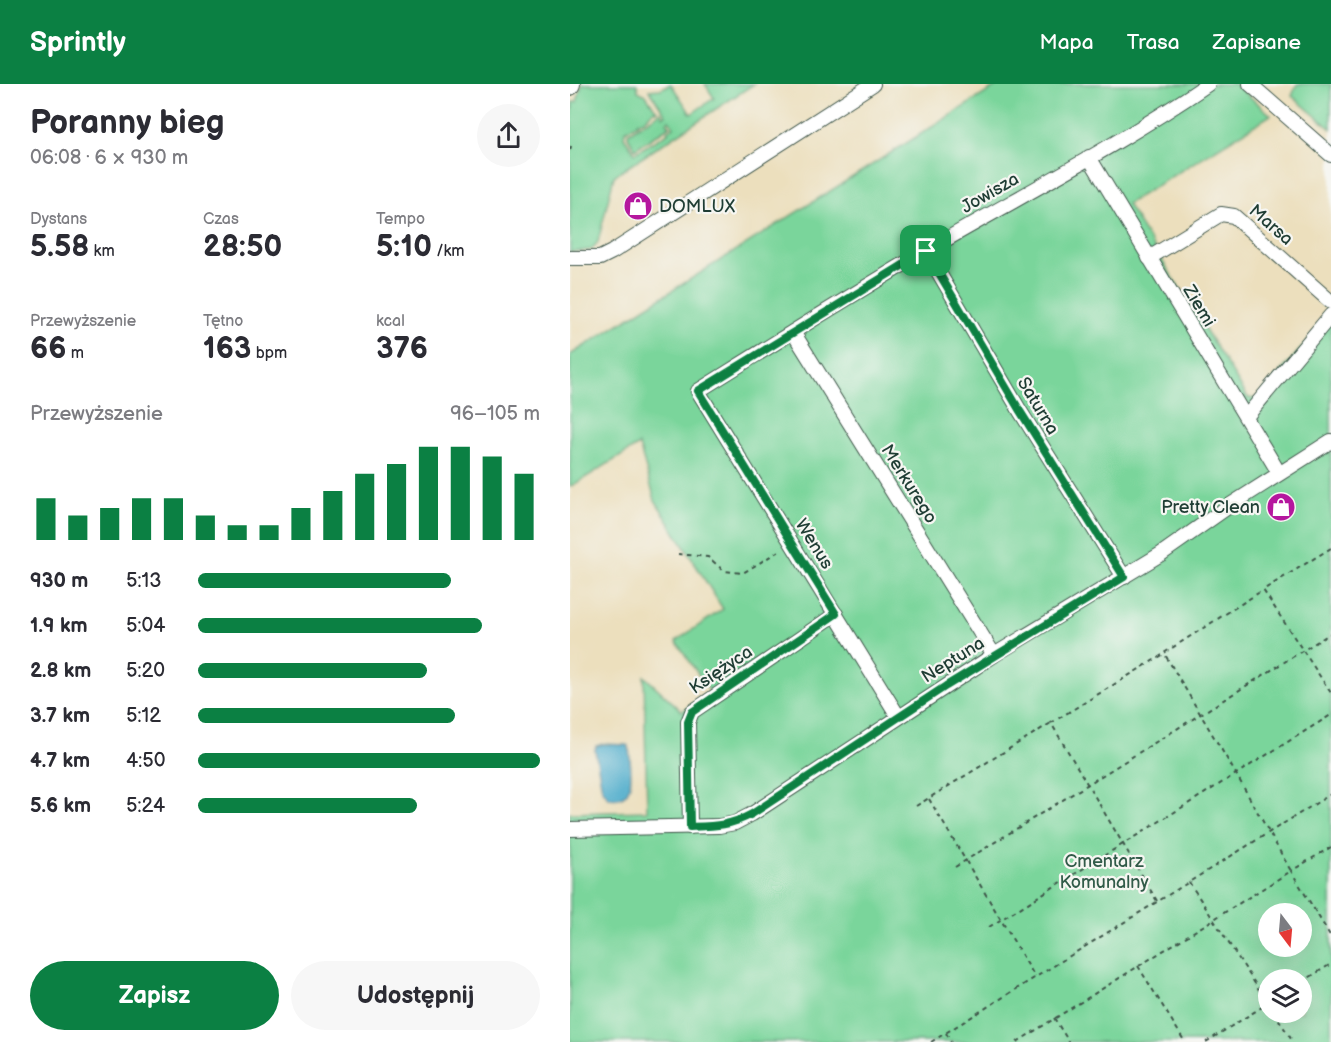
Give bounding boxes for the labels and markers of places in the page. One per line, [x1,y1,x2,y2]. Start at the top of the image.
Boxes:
shop icon: DOMLUX [622,190,654,222]
place label: DOMLUX [659,196,736,217]
pin [900,225,951,276]
shop icon: Pretty Clean [1265,491,1297,523]
place label: Pretty Clean [1161,497,1260,518]

